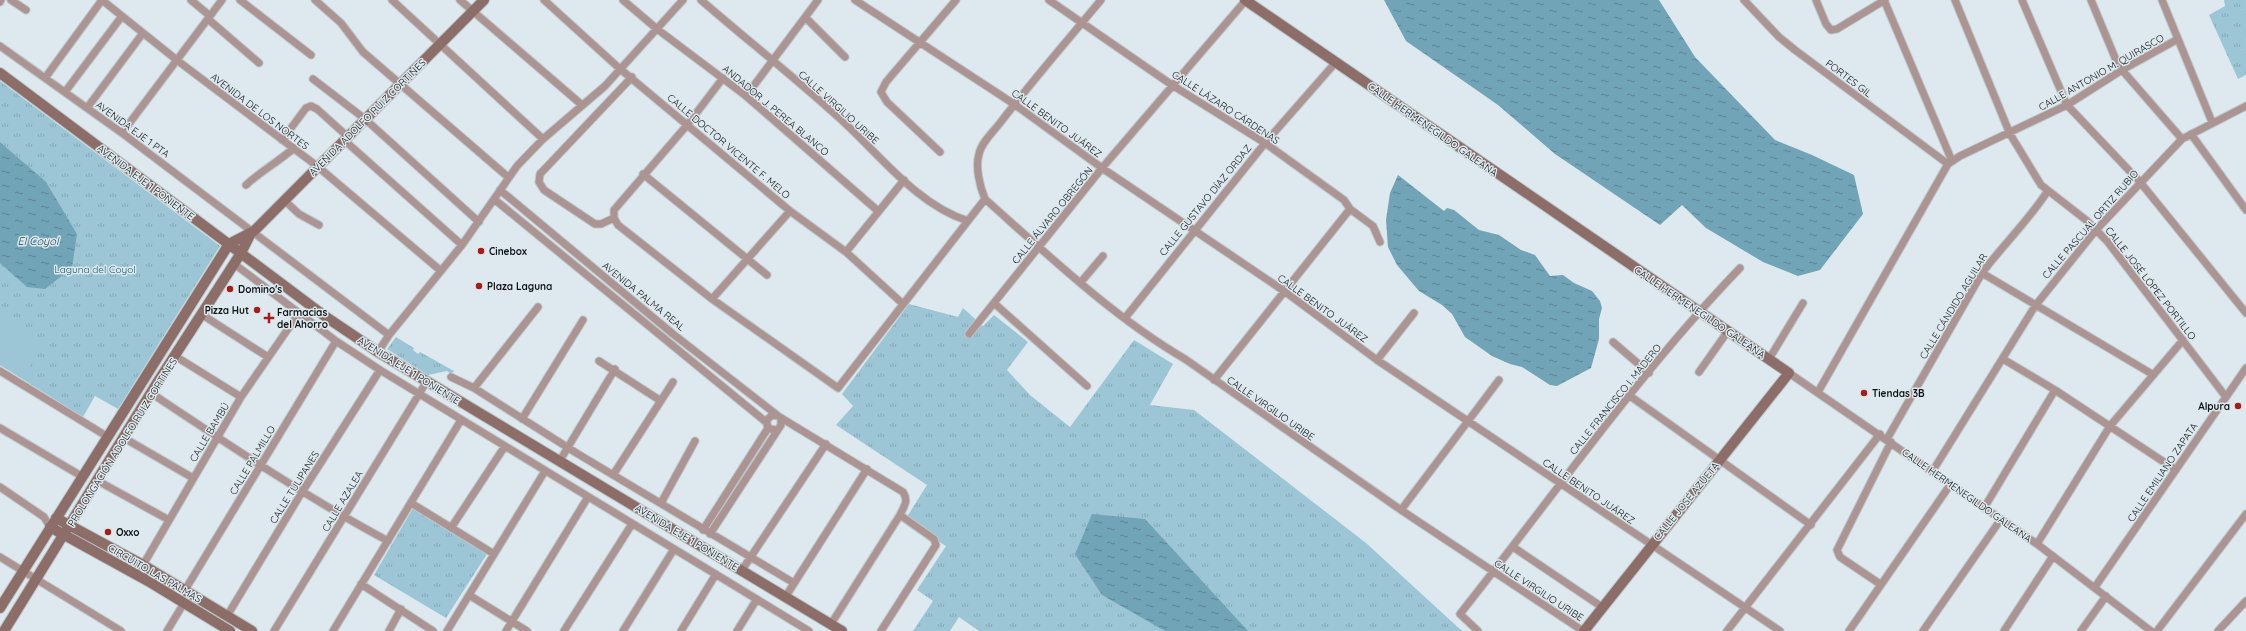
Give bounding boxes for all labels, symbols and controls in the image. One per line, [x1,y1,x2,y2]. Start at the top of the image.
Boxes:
street label: CALLE ANTONIO M. QUIRASCO [2036,31,2167,114]
street label: AVENIDA ADOLFO RUIZ CORTINES [306,56,429,178]
street label: PORTES GIL [1823,57,1875,101]
street label: ANDADOR J. PEREA BLANCO [720,62,832,159]
street label: CALLE VIRGILIO URIBE [796,68,882,147]
street label: CALLE LÁZARO CÁRDENAS [1169,68,1282,147]
street label: AVENIDA DE LOS NORTES [208,70,312,153]
street label: CALLE HERMENEGILDO GALEANA [1365,79,1501,180]
street label: CALLE BENITO JUÁREZ [1009,86,1104,161]
street label: CALLE DOCTOR VICENTE F. MELO [665,91,793,202]
street label: AVENIDA EJE 1 PTA [93,98,173,161]
street label: AVENIDA EJE 1 PONIENTE [95,142,197,223]
street label: CALLE GUSTAVO DÍAZ ORDAZ [1156,142,1254,259]
street label: CALLE ÁLVARO OBREGÓN [1009,164,1096,267]
street label: CALLE PASCUAL ORTIZ RUBIO [2039,167,2141,281]
street label: CALLE JOSÉ LÓPEZ PORTILLO [2102,224,2199,343]
water label: El Coyol [18,234,60,248]
place label: Cinebox [489,245,527,258]
marker: Cinebox [476,246,486,256]
street label: CALLE CÁNDIDO AGUILAR [1917,251,1990,362]
street label: AVENIDA PALMA REAL [600,259,688,334]
park label: Laguna del Coyol [54,263,136,276]
street label: CALLE HERMENEGILDO GALEANA [1632,264,1768,362]
street label: CALLE BENITO JUÁREZ [1275,271,1370,346]
place label: Plaza Laguna [487,280,552,293]
marker: Plaza Laguna [474,281,484,291]
place label: Domino's [238,283,282,296]
marker: Domino's [225,284,235,294]
place label: Pizza Hut [205,304,249,317]
marker: Pizza Hut [252,305,262,315]
place label: Farmacias del Ahorro [277,306,328,331]
marker: Farmacias del Ahorro [264,313,274,323]
street label: AVENIDA EJE 1 PONIENTE [355,334,463,407]
street label: CALLE FRANCISCO I. MADERO [1567,341,1664,457]
street label: PROLONGACIÓN ADOLFO RUIZ CORTINES [65,355,180,529]
street label: CALLE VIRGILIO URIBE [1224,373,1317,444]
place label: Tiendas 3B [1872,387,1925,400]
marker: Tiendas 3B [1859,388,1869,398]
street label: CALLE BAMBÚ [187,400,232,464]
place label: Alpura [2198,400,2230,413]
marker: Alpura [2233,401,2243,411]
street label: CALLE EMILIANO ZAPATA [2124,420,2201,524]
street label: CALLE PALMILLO [227,423,278,497]
street label: CALLE HERMENEGILDO GALEANA [1899,445,2035,546]
street label: CALLE TULIPANES [267,448,322,526]
street label: CALLE BENITO JUÁREZ [1540,456,1637,527]
street label: CALLE JOSÉ AZUETA [1651,459,1722,543]
street label: CALLE AZALEA [319,468,366,534]
street label: AVENIDA EJE 1 PONIENTE [633,501,741,574]
place label: Oxxo [116,526,139,539]
marker: Oxxo [103,527,113,537]
street label: CIRCUITO LAS PALMAS [106,541,204,606]
street label: CALLE VIRGILIO URIBE [1492,557,1586,624]

